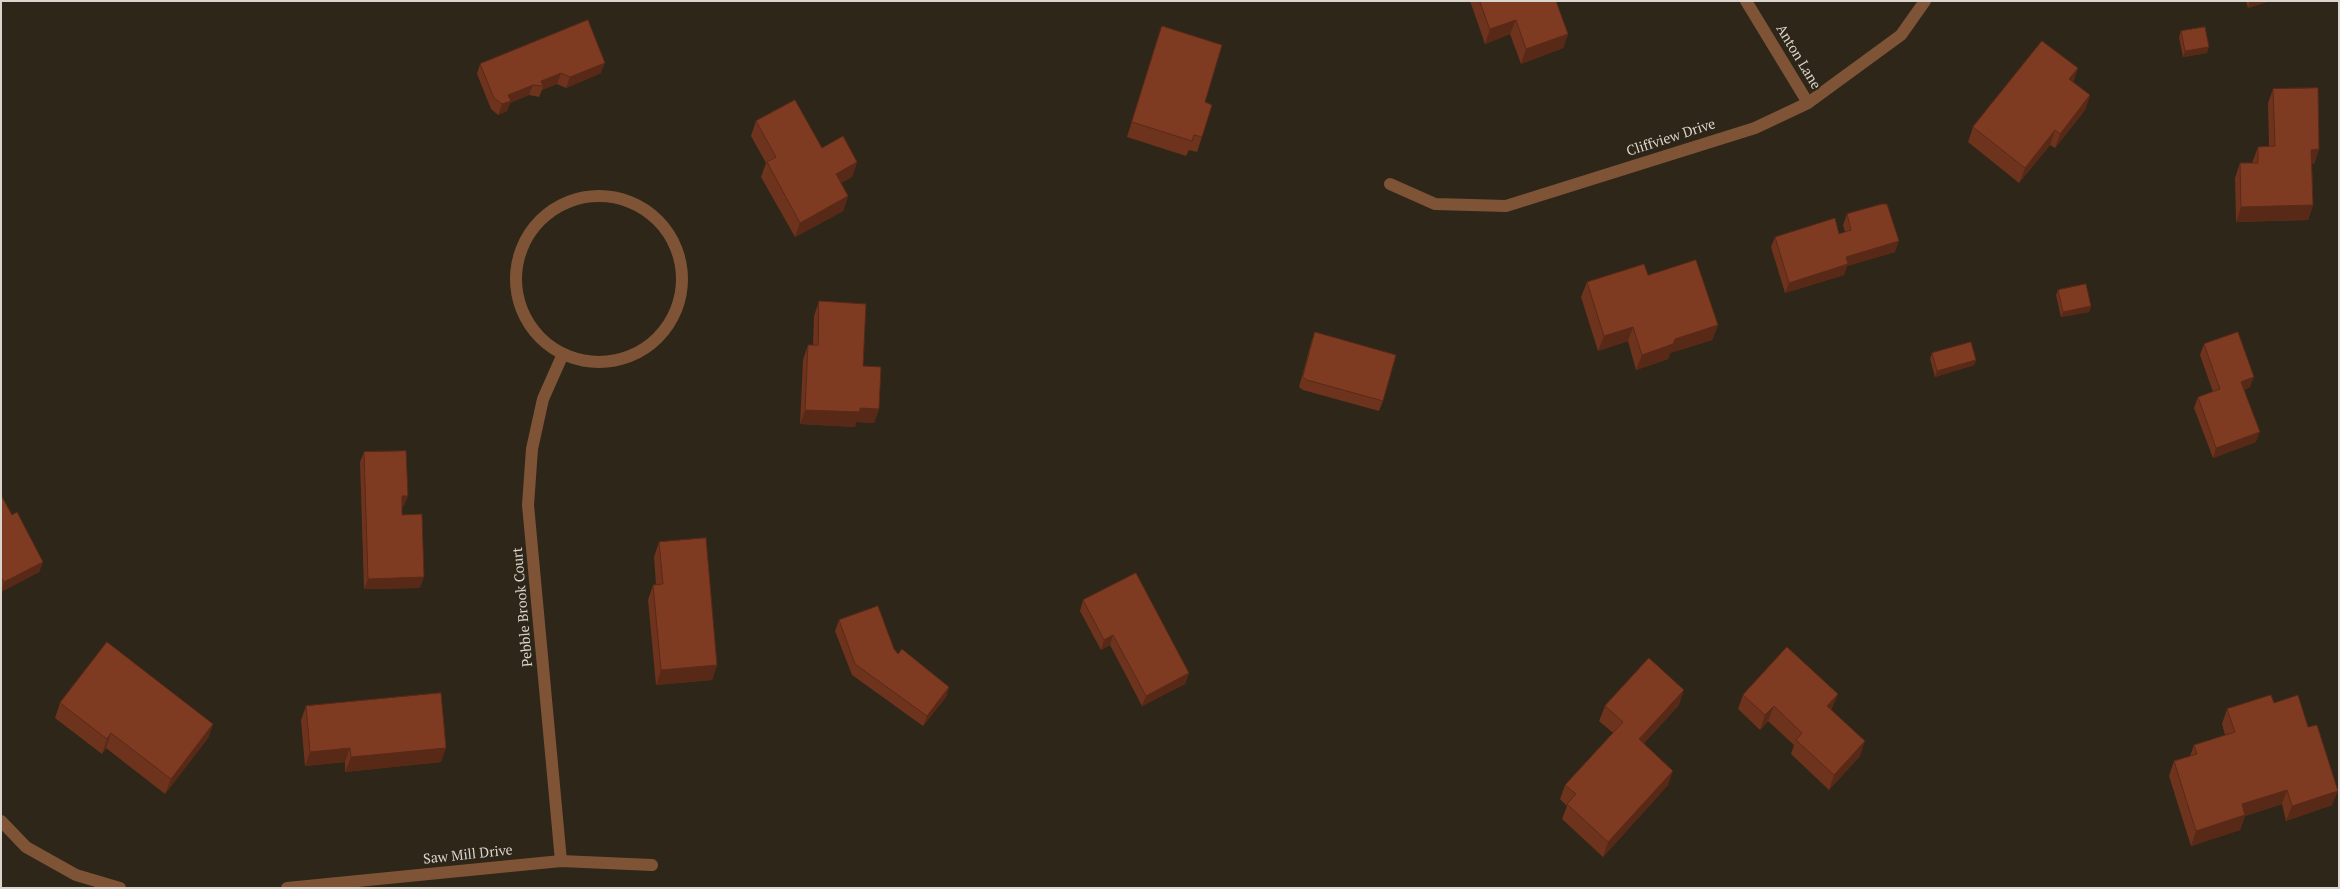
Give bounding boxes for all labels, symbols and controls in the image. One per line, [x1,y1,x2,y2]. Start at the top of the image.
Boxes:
street label: Anton Lane [1772,22,1824,92]
street label: Cliffview Drive [1624,116,1718,160]
street label: Pebble Brook Court [509,546,537,668]
street label: Saw Mill Drive [422,842,514,868]

